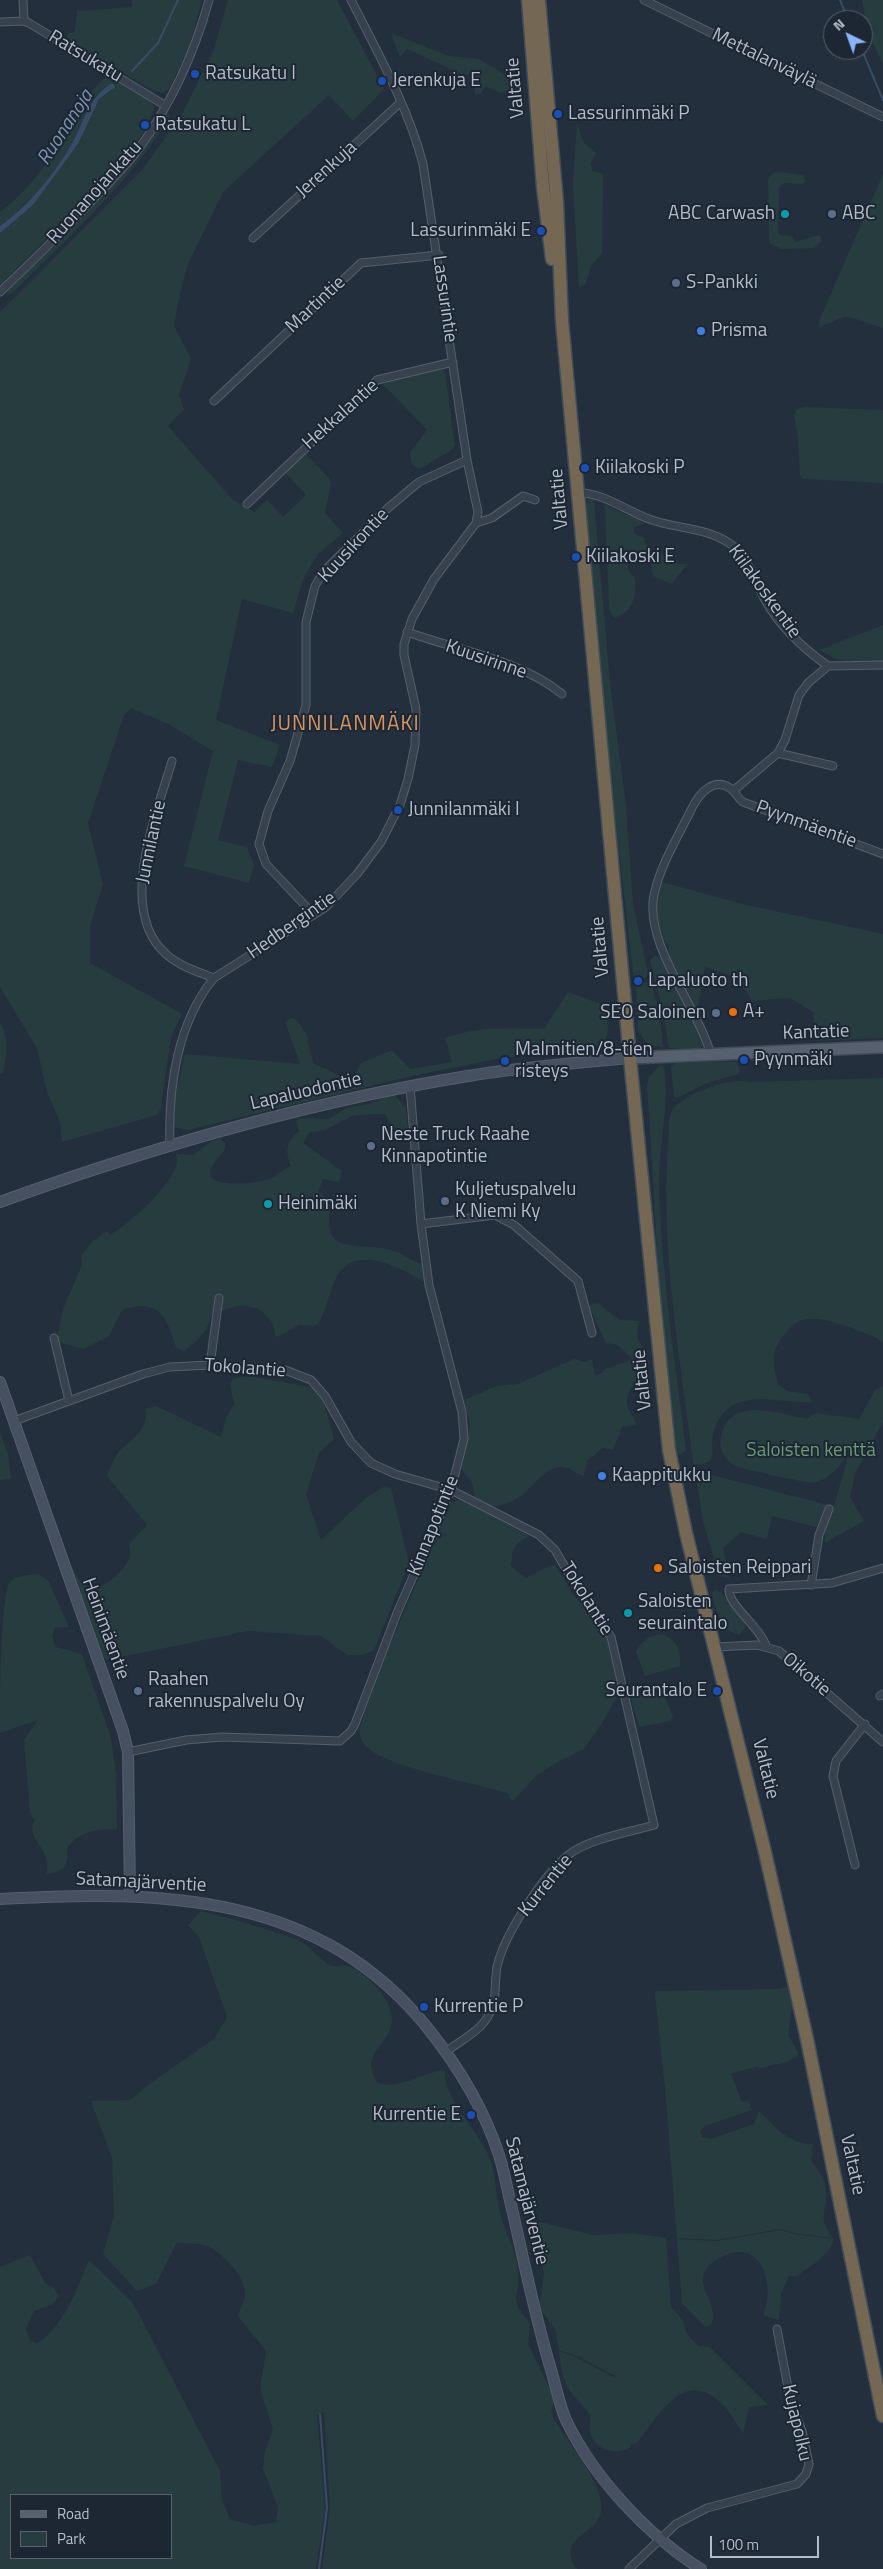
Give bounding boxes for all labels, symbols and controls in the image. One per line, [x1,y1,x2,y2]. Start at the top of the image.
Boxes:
north arrow [823,10,873,60]
text: N [828,13,849,35]
street label: Mettalanväylä [708,24,820,94]
street label: Ratsukatu [44,26,126,88]
street label: Valtatie [502,57,530,119]
place label: Ratsukatu I [205,63,296,85]
marker: Ratsukatu I [189,68,201,80]
place label: Jerenkuja E [392,70,481,92]
marker: Jerenkuja E [376,75,388,87]
water label: Ruonanoja [33,86,99,170]
place label: Lassurinmäki P [568,103,689,125]
marker: Lassurinmäki P [552,108,564,120]
place label: Ratsukatu L [155,114,250,136]
marker: Ratsukatu L [139,119,151,131]
street label: Ruonanojankatu [43,137,147,249]
street label: Jerenkuja [292,137,362,203]
place label: ABC Carwash [668,203,775,225]
place label: ABC [842,203,875,225]
marker: ABC Carwash [779,208,791,220]
marker: ABC [826,208,838,220]
place label: Lassurinmäki E [410,220,531,242]
marker: Lassurinmäki E [535,225,547,237]
street label: Lassurintie [427,254,461,344]
street label: Martintie [281,272,351,338]
place label: S-Pankki [686,272,758,294]
marker: S-Pankki [670,277,682,289]
place label: Prisma [711,320,767,342]
marker: Prisma [695,325,707,337]
street label: Hekkalantie [298,375,384,455]
place label: Kiilakoski P [595,457,684,479]
marker: Kiilakoski P [579,462,591,474]
street label: Valtatie [546,468,574,530]
street label: Kuusikontie [314,504,394,588]
street label: Kiilakoskentie [723,541,805,643]
place label: Kiilakoski E [586,546,675,568]
marker: Kiilakoski E [570,551,582,563]
street label: Kuusirinne [442,635,530,685]
district label: JUNNILANMÄKI [269,712,421,738]
street label: Pyynmäentie [753,796,859,854]
street label: Junnilantie [132,798,172,886]
place label: Junnilanmäki I [408,799,520,821]
marker: Junnilanmäki I [392,804,404,816]
street label: Hedbergintie [243,887,341,965]
street label: Valtatie [587,916,615,978]
place label: Lapaluoto th [648,970,748,992]
marker: Lapaluoto th [632,975,644,987]
place label: A+ [743,1001,765,1023]
place label: SEO Saloinen [600,1002,706,1024]
marker: A+ [727,1006,739,1018]
marker: SEO Saloinen [710,1007,722,1019]
street label: Kantatie [782,1020,850,1046]
place label: Malmitien/8-tien risteys [515,1039,653,1083]
place label: Pyynmäki [754,1049,832,1071]
marker: Pyynmäki [738,1054,750,1066]
marker: Malmitien/8-tien risteys [499,1055,511,1067]
street label: Lapaluodontie [248,1068,364,1116]
place label: Neste Truck Raahe Kinnapotintie [381,1124,530,1168]
marker: Neste Truck Raahe Kinnapotintie [365,1140,377,1152]
place label: Kuljetuspalvelu K Niemi Ky [455,1179,576,1223]
place label: Heinimäki [278,1193,358,1215]
marker: Kuljetuspalvelu K Niemi Ky [439,1195,451,1207]
marker: Heinimäki [262,1198,274,1210]
street label: Valtatie [628,1348,658,1412]
street label: Tokolantie [203,1355,287,1383]
park label: Saloisten kenttä [746,1440,876,1462]
place label: Kaappitukku [612,1465,711,1487]
marker: Kaappitukku [596,1470,608,1482]
street label: Kinnapotintie [404,1472,464,1580]
place label: Saloisten Reippari [668,1557,811,1579]
street label: Tokolantie [555,1558,617,1640]
marker: Saloisten Reippari [652,1562,664,1574]
street label: Heinimäentie [76,1575,134,1683]
place label: Saloisten seuraintalo [638,1591,728,1635]
marker: Saloisten seuraintalo [622,1607,634,1619]
street label: Oikotie [777,1648,835,1702]
place label: Raahen rakennuspalvelu Oy [148,1669,305,1713]
place label: Seurantalo E [605,1680,707,1702]
marker: Raahen rakennuspalvelu Oy [132,1685,144,1697]
marker: Seurantalo E [711,1685,723,1697]
street label: Valtatie [747,1737,783,1801]
street label: Kurrentie [514,1850,578,1922]
street label: Satamajärventie [75,1868,207,1898]
place label: Kurrentie P [434,1996,523,2018]
marker: Kurrentie P [418,2001,430,2013]
place label: Kurrentie E [373,2104,461,2126]
marker: Kurrentie E [465,2109,477,2121]
street label: Valtatie [835,2133,869,2197]
street label: Satamajärventie [499,2135,553,2267]
street label: Kujapolku [776,2382,816,2464]
legend [10,2494,172,2559]
text: Road [57,2502,89,2525]
scale bar [713,2526,822,2558]
text: Park [57,2527,86,2550]
text: 100 m [718,2533,759,2556]

